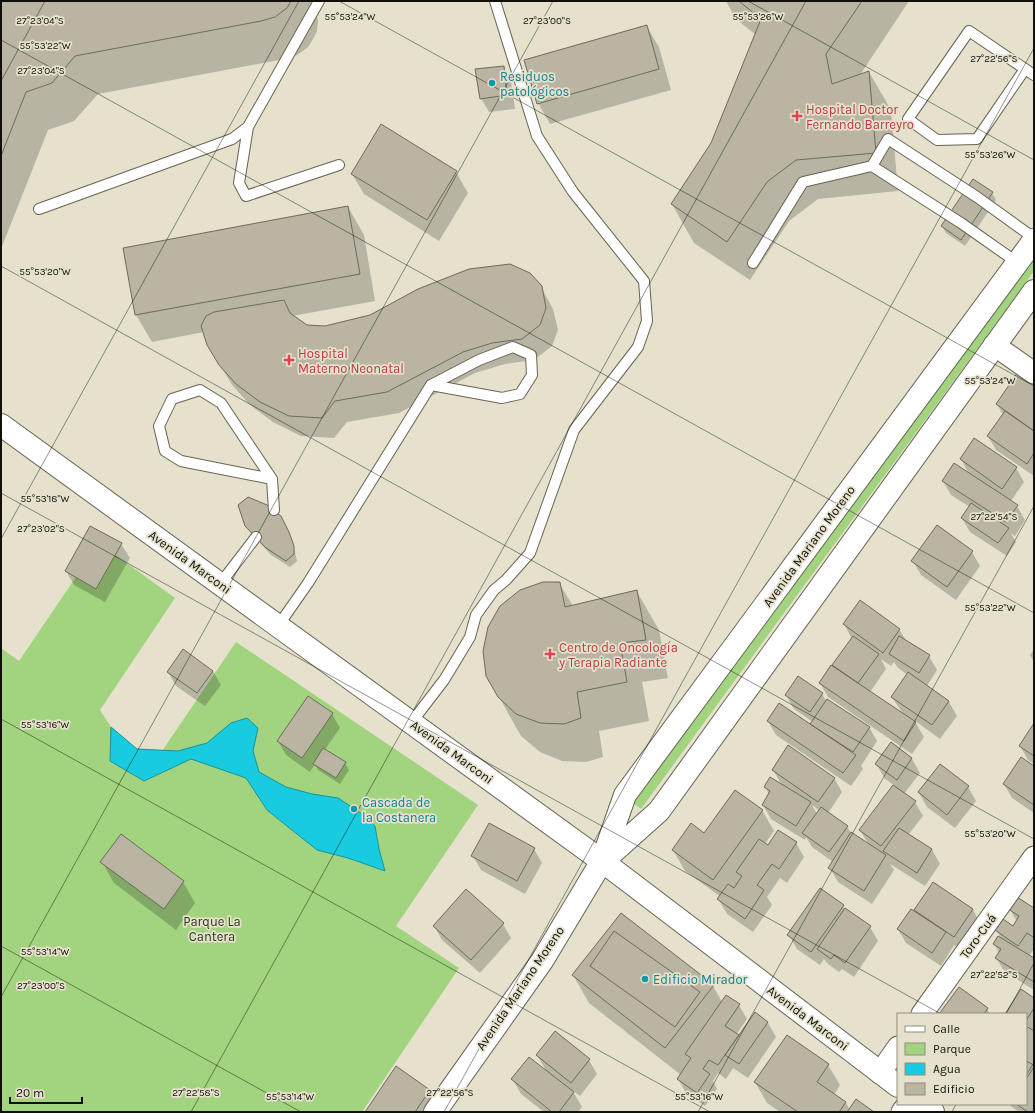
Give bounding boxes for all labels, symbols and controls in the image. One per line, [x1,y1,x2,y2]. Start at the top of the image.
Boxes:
text: 55°53'24"W [325,11,376,23]
text: 55°53'26"W [732,11,784,23]
text: 27°23'04"S [16,15,64,27]
text: 27°23'00"S [523,15,571,27]
text: 55°53'22"W [19,40,71,52]
text: 27°22'56"S [970,53,1018,65]
text: 27°23'04"S [17,65,65,77]
place label: Residuos patológicos [500,69,570,99]
marker: Residuos patológicos [487,78,497,88]
place label: Hospital Doctor Fernando Barreyro [806,102,914,132]
marker: Hospital Doctor Fernando Barreyro [791,110,803,122]
text: 55°53'26"W [964,149,1016,161]
text: 55°53'20"W [19,266,71,278]
place label: Hospital Materno Neonatal [298,346,404,376]
marker: Hospital Materno Neonatal [283,354,295,366]
text: 55°53'24"W [965,375,1016,387]
street label: Avenida Mariano Moreno [760,482,858,610]
text: 55°53'18"W [20,493,70,505]
text: 27°22'54"S [970,511,1018,523]
text: 27°23'02"S [17,523,65,535]
street label: Avenida Marconi [146,527,234,597]
text: 55°53'22"W [964,602,1016,614]
place label: Centro de Oncología y Terapia Radiante [558,640,678,670]
marker: Centro de Oncología y Terapia Radiante [544,648,556,660]
street label: Avenida Marconi [408,717,496,787]
text: 55°53'16"W [21,719,69,731]
place label: Cascada de la Costanera [362,795,436,825]
marker: Cascada de la Costanera [349,804,359,814]
text: 55°53'20"W [964,828,1016,840]
street label: Toro-Cuá [957,911,999,961]
park label: Parque La Cantera [183,914,241,944]
street label: Avenida Mariano Moreno [473,923,567,1053]
text: 55°53'14"W [21,946,69,958]
text: 27°22'52"S [970,969,1018,981]
place label: Edificio Mirador [653,972,748,987]
marker: Edificio Mirador [640,974,650,984]
text: 27°23'00"S [17,980,65,992]
street label: Avenida Marconi [764,982,852,1054]
legend [897,1013,1027,1105]
text: Calle [933,1022,960,1036]
text: Parque [933,1042,971,1056]
text: Agua [933,1062,961,1076]
scale bar [10,1079,82,1105]
text: Edificio [933,1082,974,1096]
text: 20 m [16,1086,44,1100]
text: 27°22'58"S [172,1087,220,1099]
text: 27°22'56"S [426,1087,474,1099]
text: 55°53'14"W [266,1091,314,1103]
text: 55°53'16"W [675,1091,723,1103]

